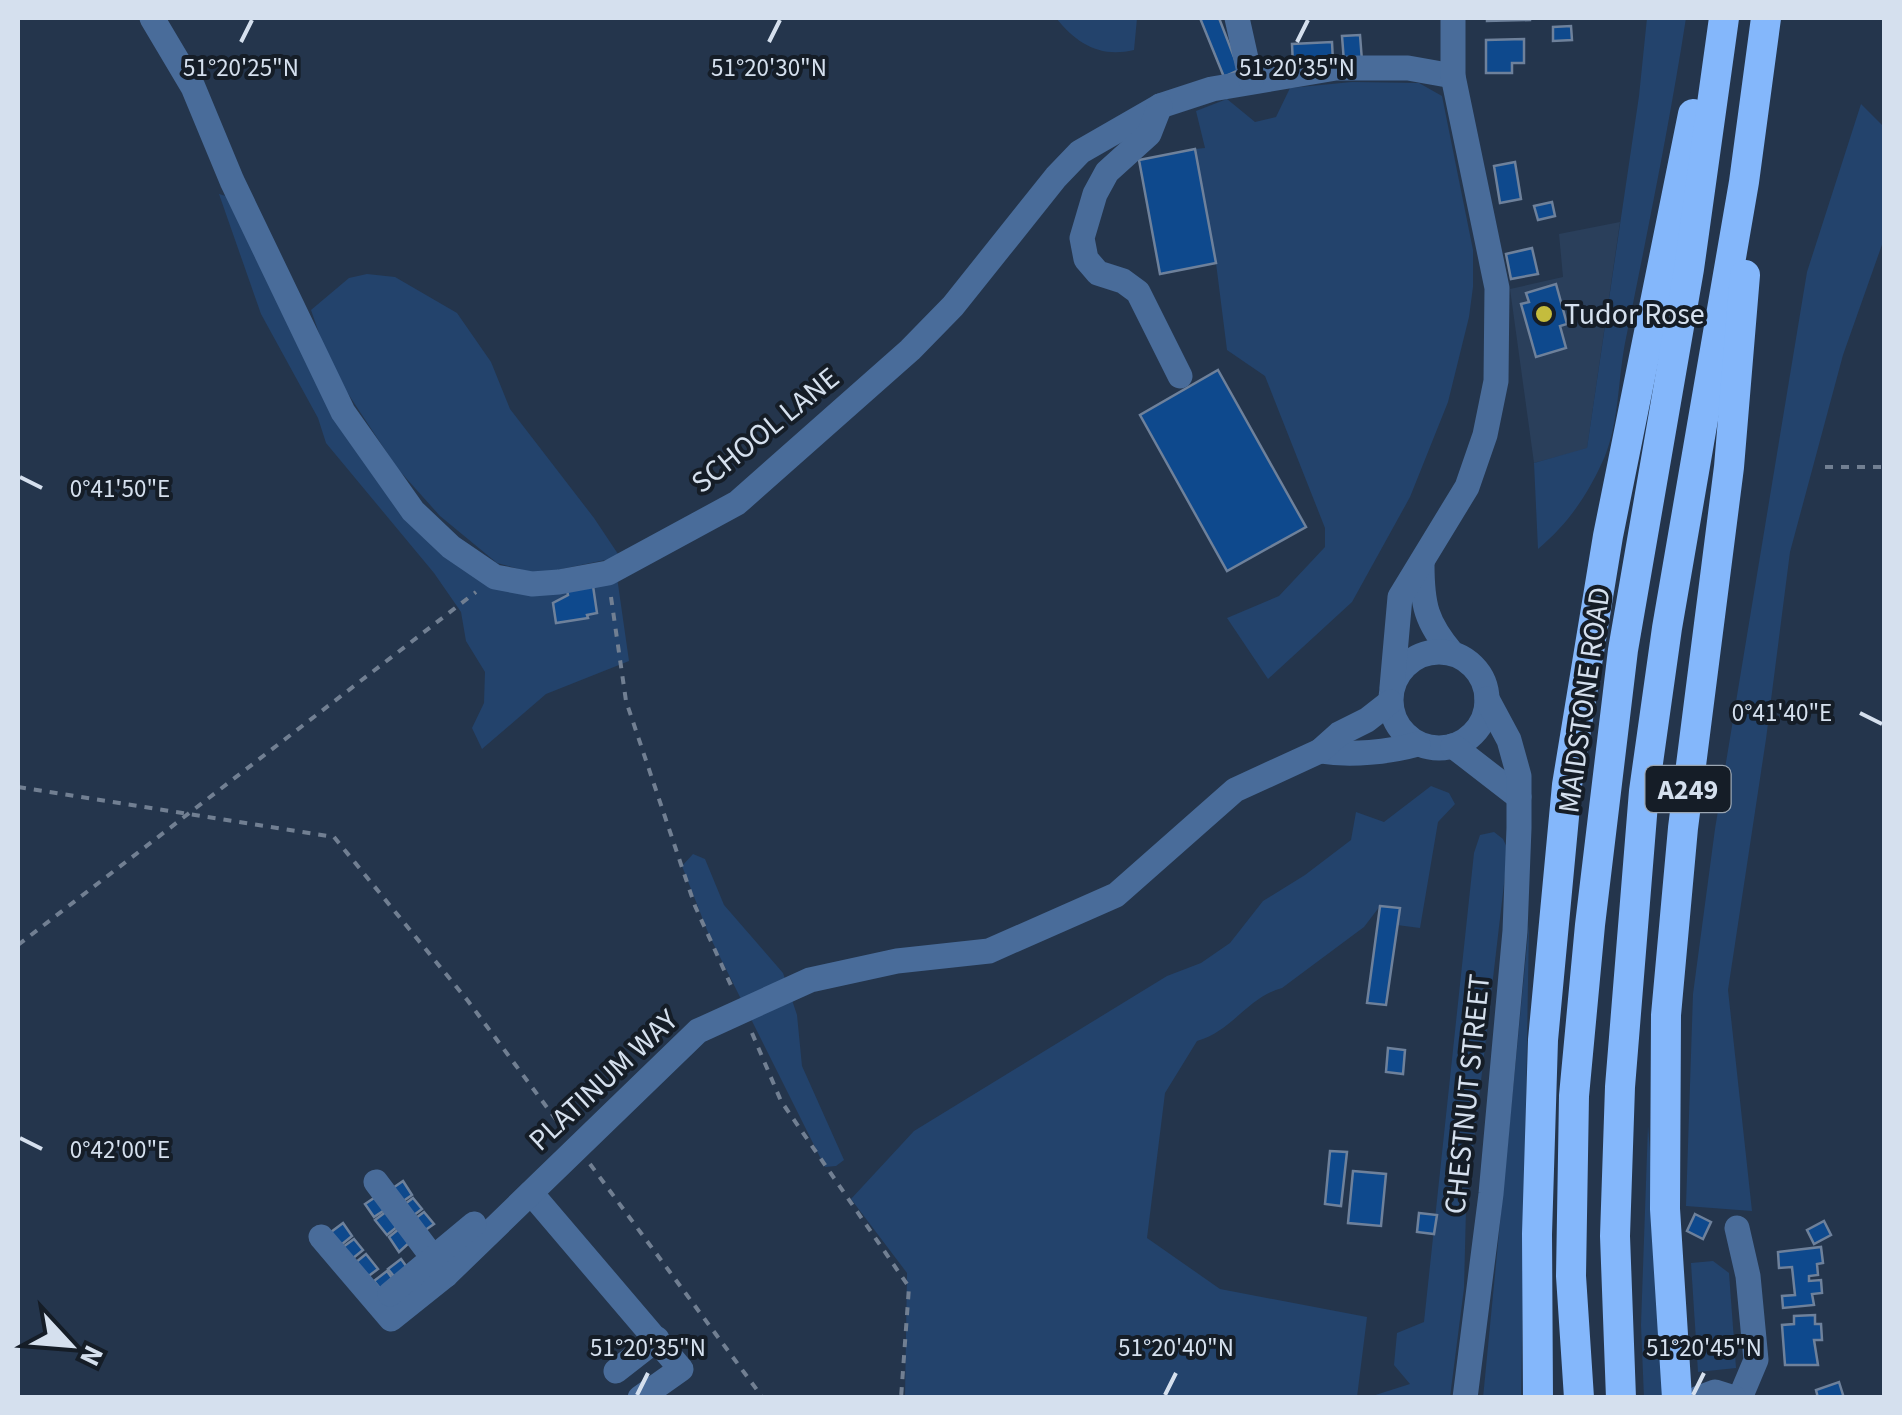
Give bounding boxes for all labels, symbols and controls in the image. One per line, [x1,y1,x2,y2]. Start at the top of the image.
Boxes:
text: 51°20'25"N [183,50,299,86]
text: 51°20'30"N [711,50,827,86]
text: 51°20'35"N [1239,50,1355,86]
place label: Tudor Rose [1564,293,1705,336]
marker: Tudor Rose [1533,303,1555,325]
street label: SCHOOL LANE [682,357,849,504]
text: 0°41'50"E [70,471,170,507]
street label: MAIDSTONE ROAD [1547,584,1622,816]
text: 0°41'40"E [1732,695,1832,731]
road number: A249 [1646,766,1730,812]
street label: CHESTNUT STREET [1434,972,1501,1216]
street label: PLATINUM WAY [519,999,688,1161]
text: 0°42'00"E [70,1132,170,1168]
north arrow [20,1295,120,1395]
text: 51°20'35"N [590,1330,706,1366]
text: 51°20'40"N [1118,1330,1234,1366]
text: 51°20'45"N [1646,1330,1762,1366]
text: N [70,1338,114,1373]

